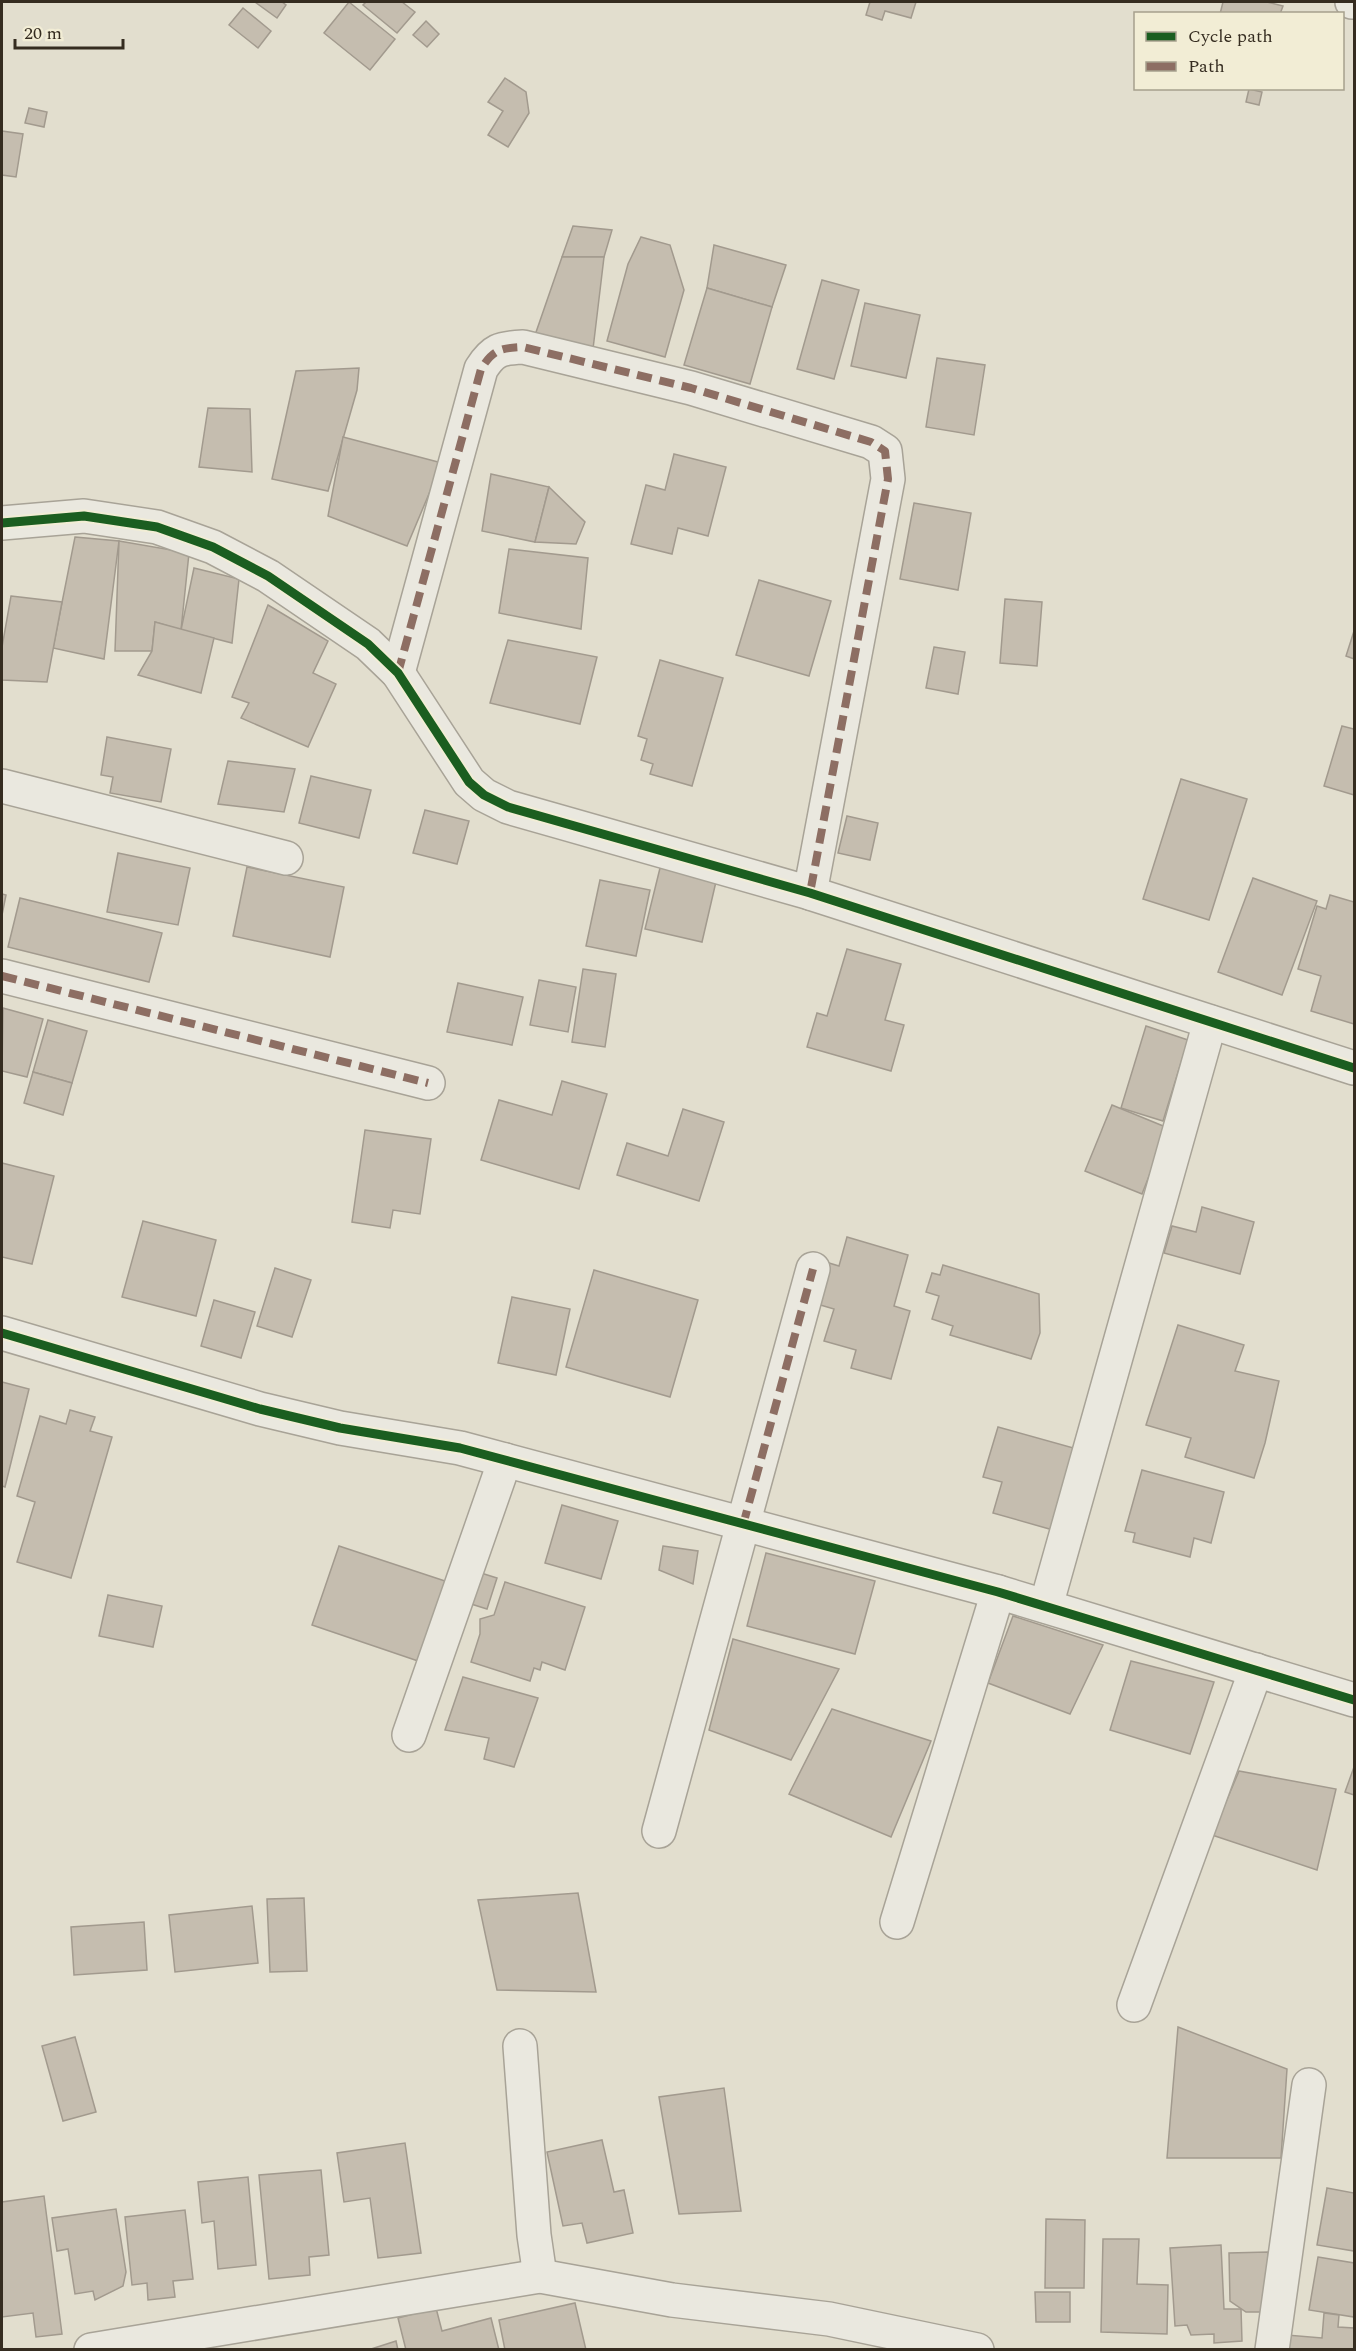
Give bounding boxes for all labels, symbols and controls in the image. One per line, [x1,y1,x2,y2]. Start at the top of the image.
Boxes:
scale bar [15,12,123,50]
legend [1134,12,1344,90]
text: 20 m [24,20,62,47]
text: Cycle path [1188,23,1273,50]
text: Path [1188,53,1225,80]

